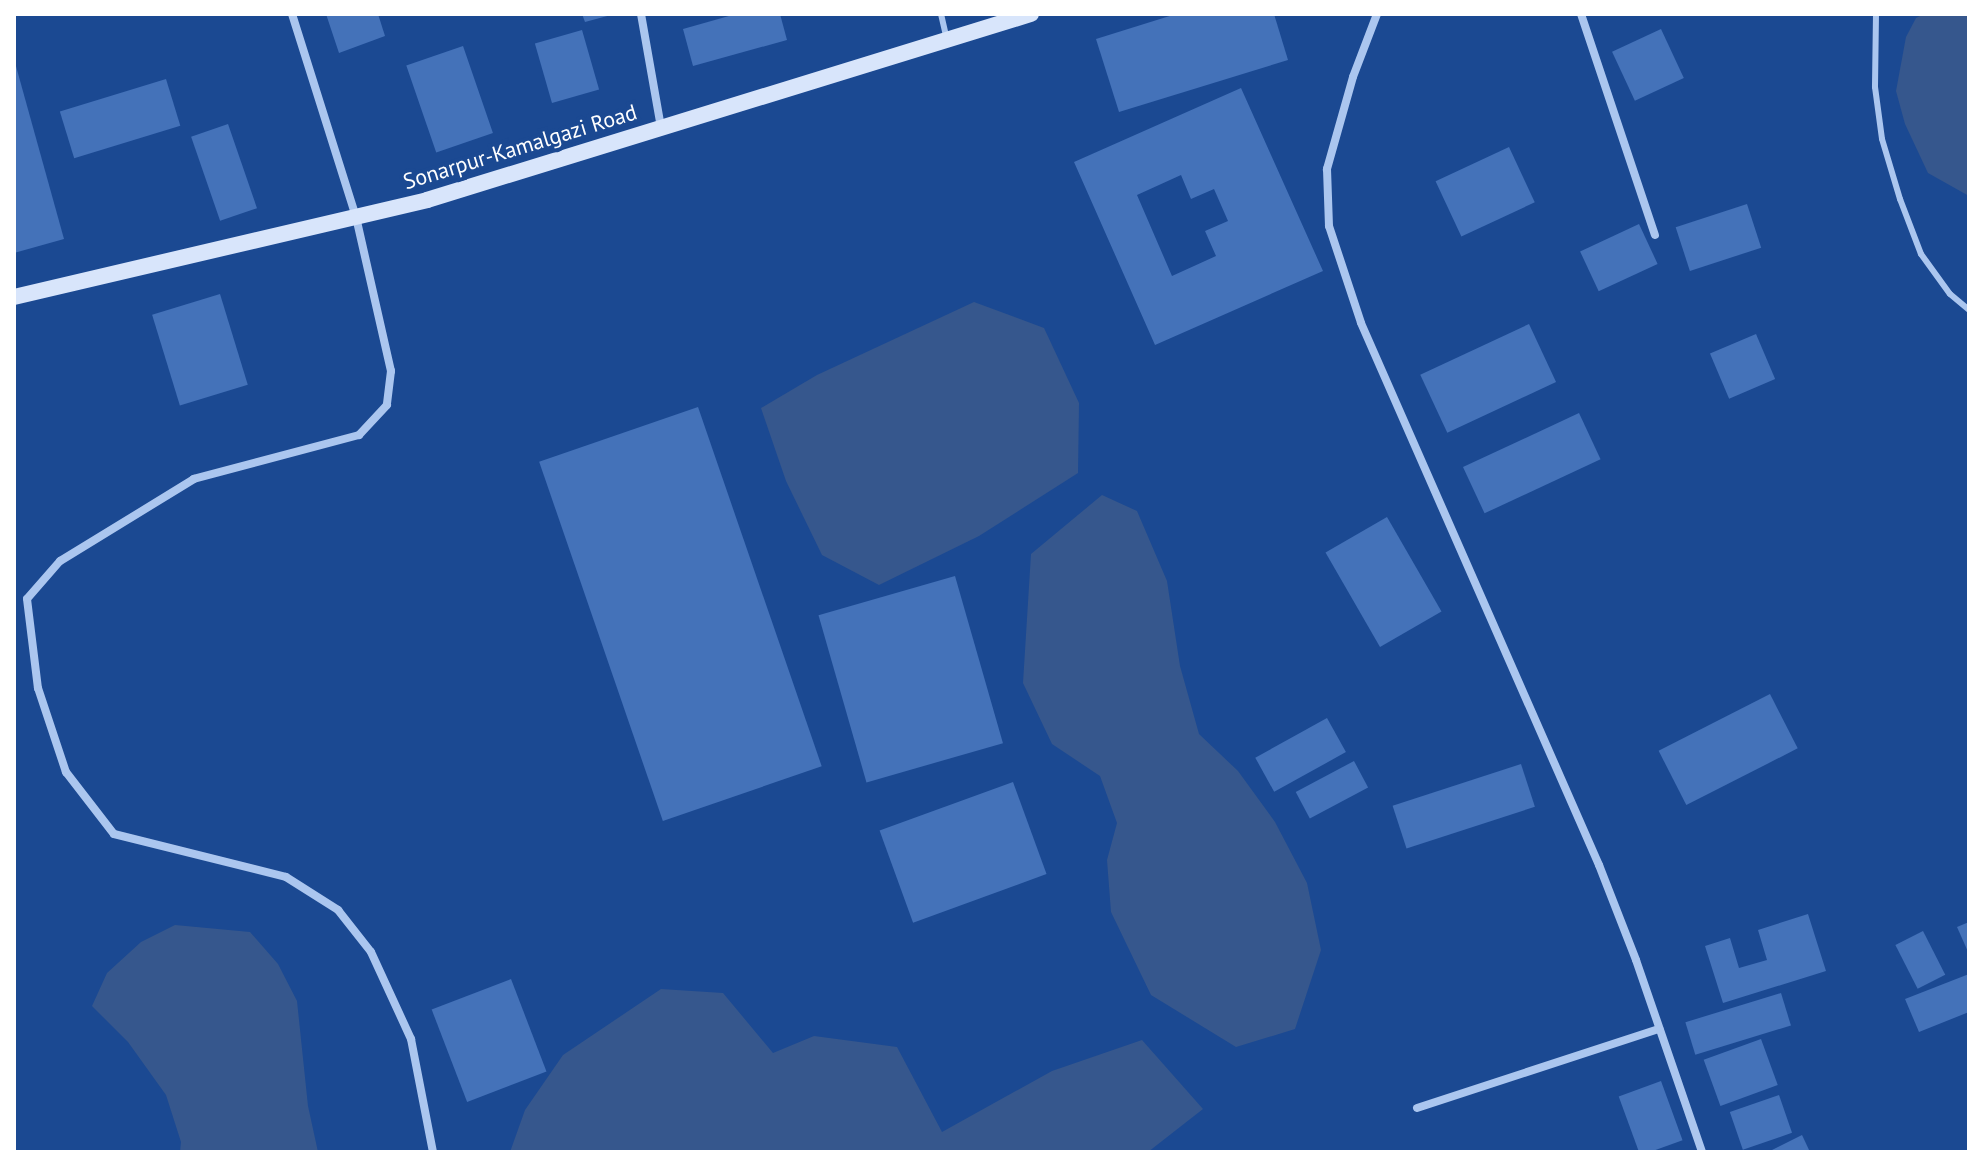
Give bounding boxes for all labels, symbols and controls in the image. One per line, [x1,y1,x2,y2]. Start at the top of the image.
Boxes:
street label: Sonarpur-Kamalgazi Road [400,99,640,195]

